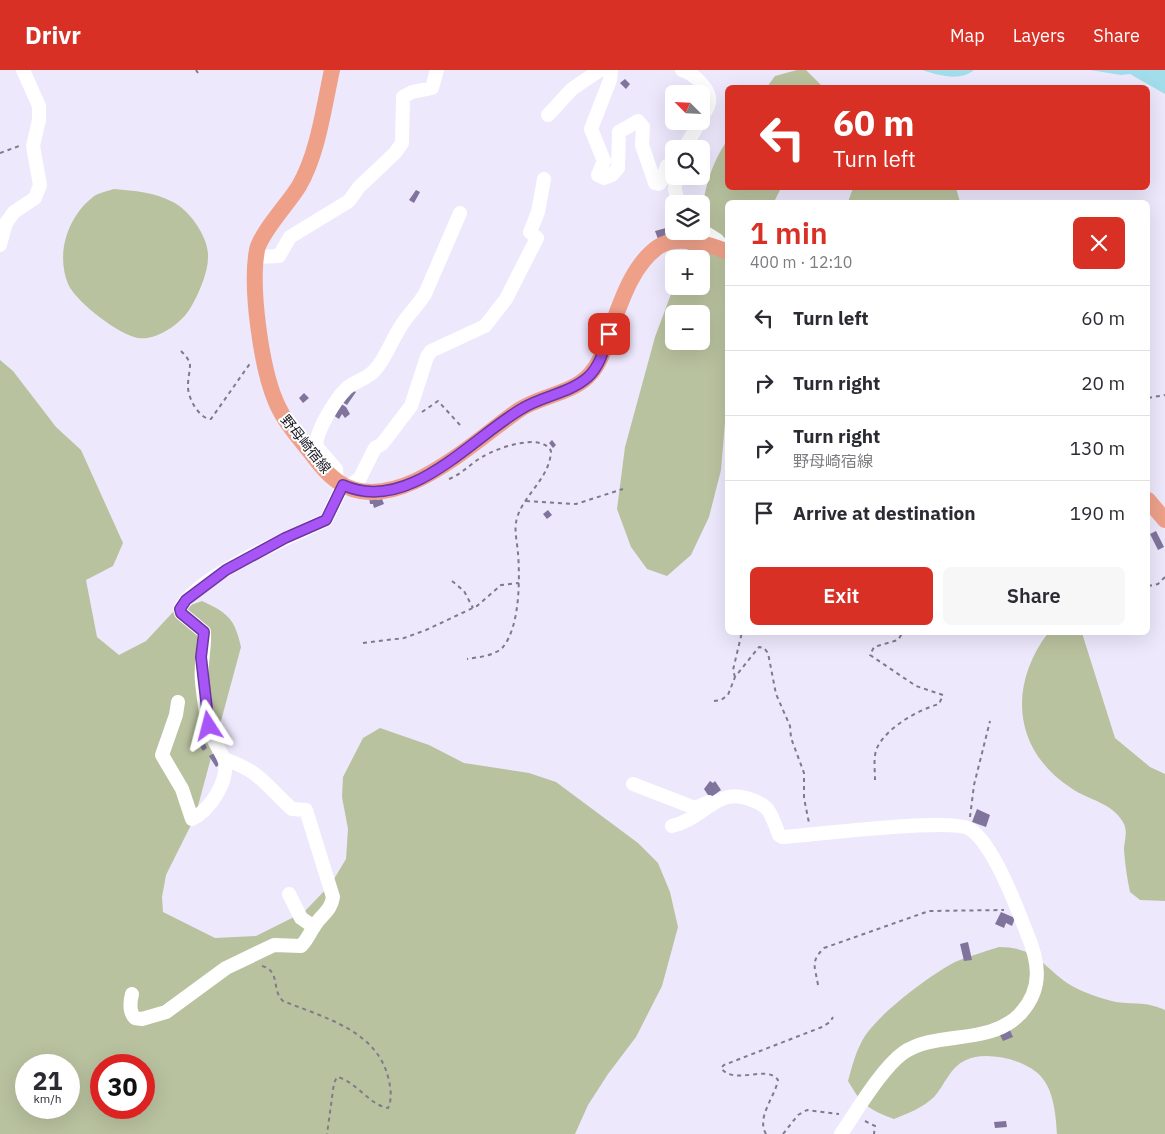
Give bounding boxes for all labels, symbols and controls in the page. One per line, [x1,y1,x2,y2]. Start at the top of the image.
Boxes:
text: Drivr [25,19,81,51]
text: Map [950,24,985,47]
text: Layers [1013,24,1065,47]
text: Share [1093,24,1140,47]
north arrow [665,85,710,130]
map controls [665,85,710,350]
text: 60 m [833,100,915,146]
icon: left [750,105,815,170]
button: search [665,140,710,185]
text: Turn left [833,144,916,173]
button: layers [665,195,710,240]
text: 1 min [750,213,828,252]
button: close [1073,217,1125,269]
button: + [665,250,710,295]
text: 400 m · 12:10 [750,252,852,272]
icon: left [750,304,778,332]
button: − [665,305,710,350]
text: Turn left [793,306,869,330]
text: 60 m [1081,306,1125,330]
pin [588,313,630,355]
icon: arrive [595,320,623,348]
icon: right [750,369,778,397]
text: Turn right [793,371,880,395]
text: 20 m [1081,371,1125,395]
street label: 野母崎宿線 [277,411,335,477]
text: Turn right [793,424,880,448]
icon: right [750,434,778,462]
text: 130 m [1070,436,1125,460]
text: 野母崎宿線 [793,451,873,471]
icon: arrive [750,499,778,527]
text: Arrive at destination [793,501,976,525]
text: 190 m [1070,501,1125,525]
button: Exit [750,567,933,625]
button: Share [943,567,1125,625]
position arrow [182,699,234,751]
speed limit sign: 30 [90,1054,155,1119]
text: 21 [32,1064,63,1097]
text: km/h [33,1091,62,1106]

